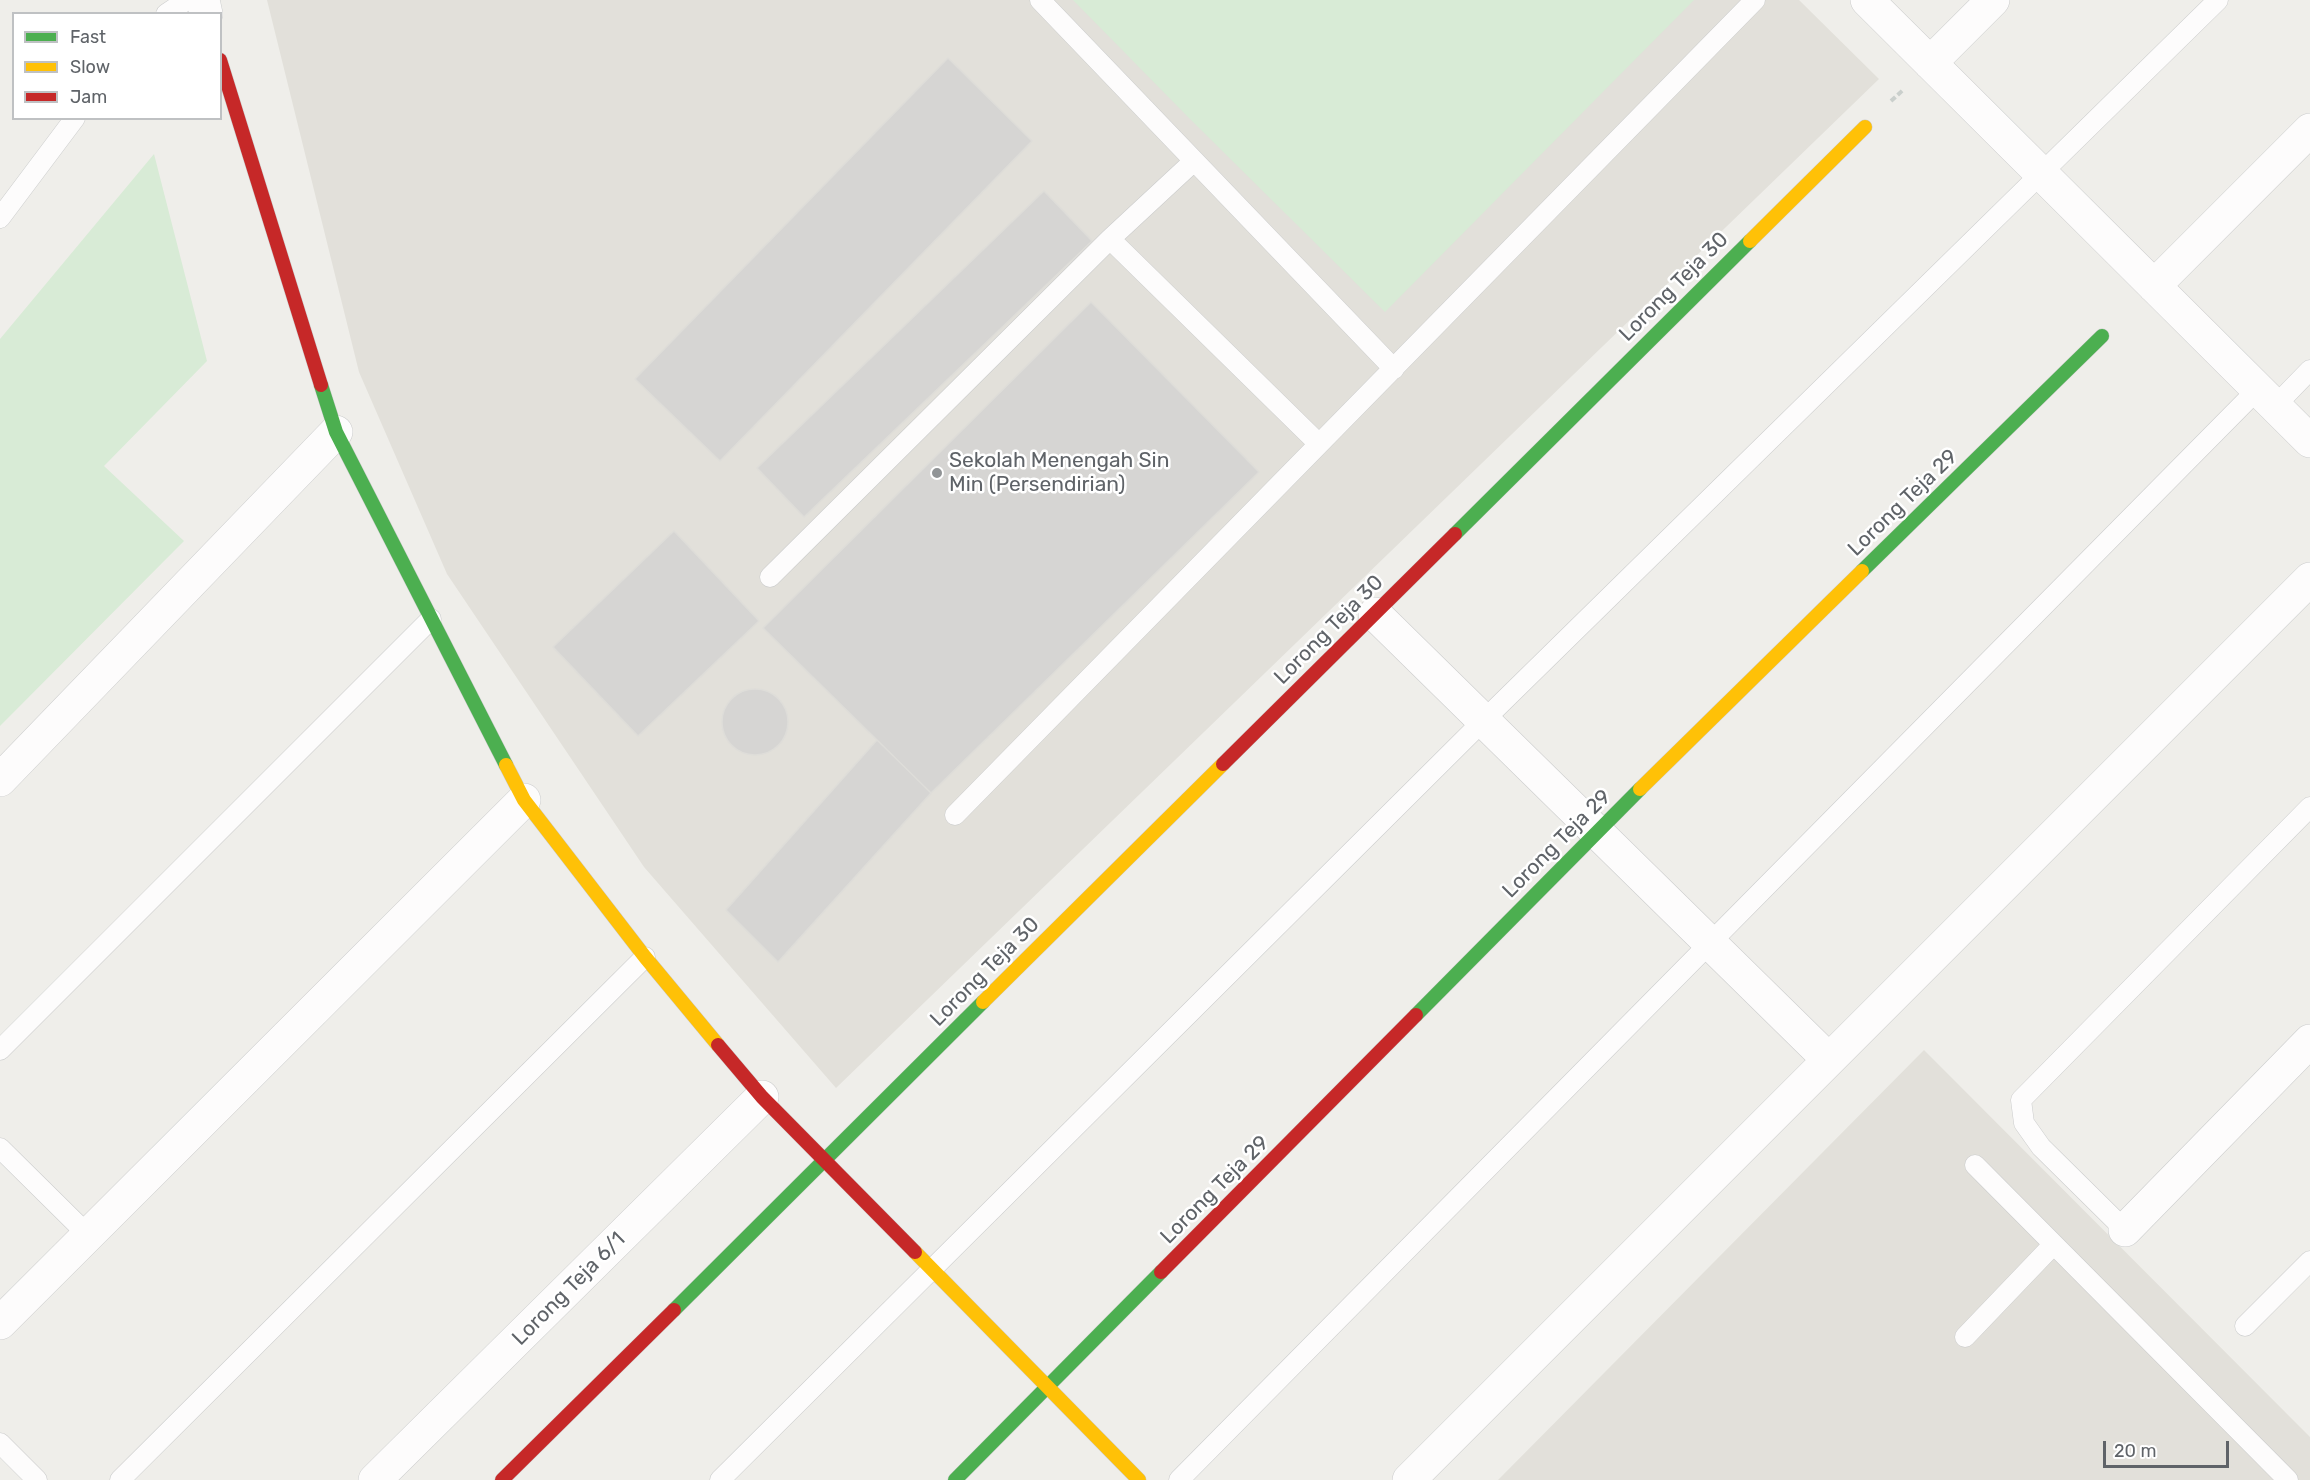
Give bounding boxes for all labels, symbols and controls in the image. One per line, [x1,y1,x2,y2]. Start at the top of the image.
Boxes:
legend [12,12,222,120]
text: Fast [70,26,106,48]
text: Slow [70,56,110,78]
text: Jam [70,86,107,108]
street label: Lorong Teja 30 [1614,227,1734,347]
street label: Lorong Teja 29 [1843,444,1963,562]
place label: Sekolah Menengah Sin Min (Persendirian) [949,448,1169,498]
marker: Sekolah Menengah Sin Min (Persendirian) [930,466,944,480]
street label: Lorong Teja 30 [1269,570,1389,690]
street label: Lorong Teja 29 [1498,785,1616,903]
street label: Lorong Teja 30 [925,912,1045,1032]
street label: Lorong Teja 29 [1156,1131,1274,1249]
street label: Lorong Teja 6/1 [507,1227,631,1351]
scale bar [2106,1429,2232,1467]
text: 20 m [2114,1440,2156,1462]

